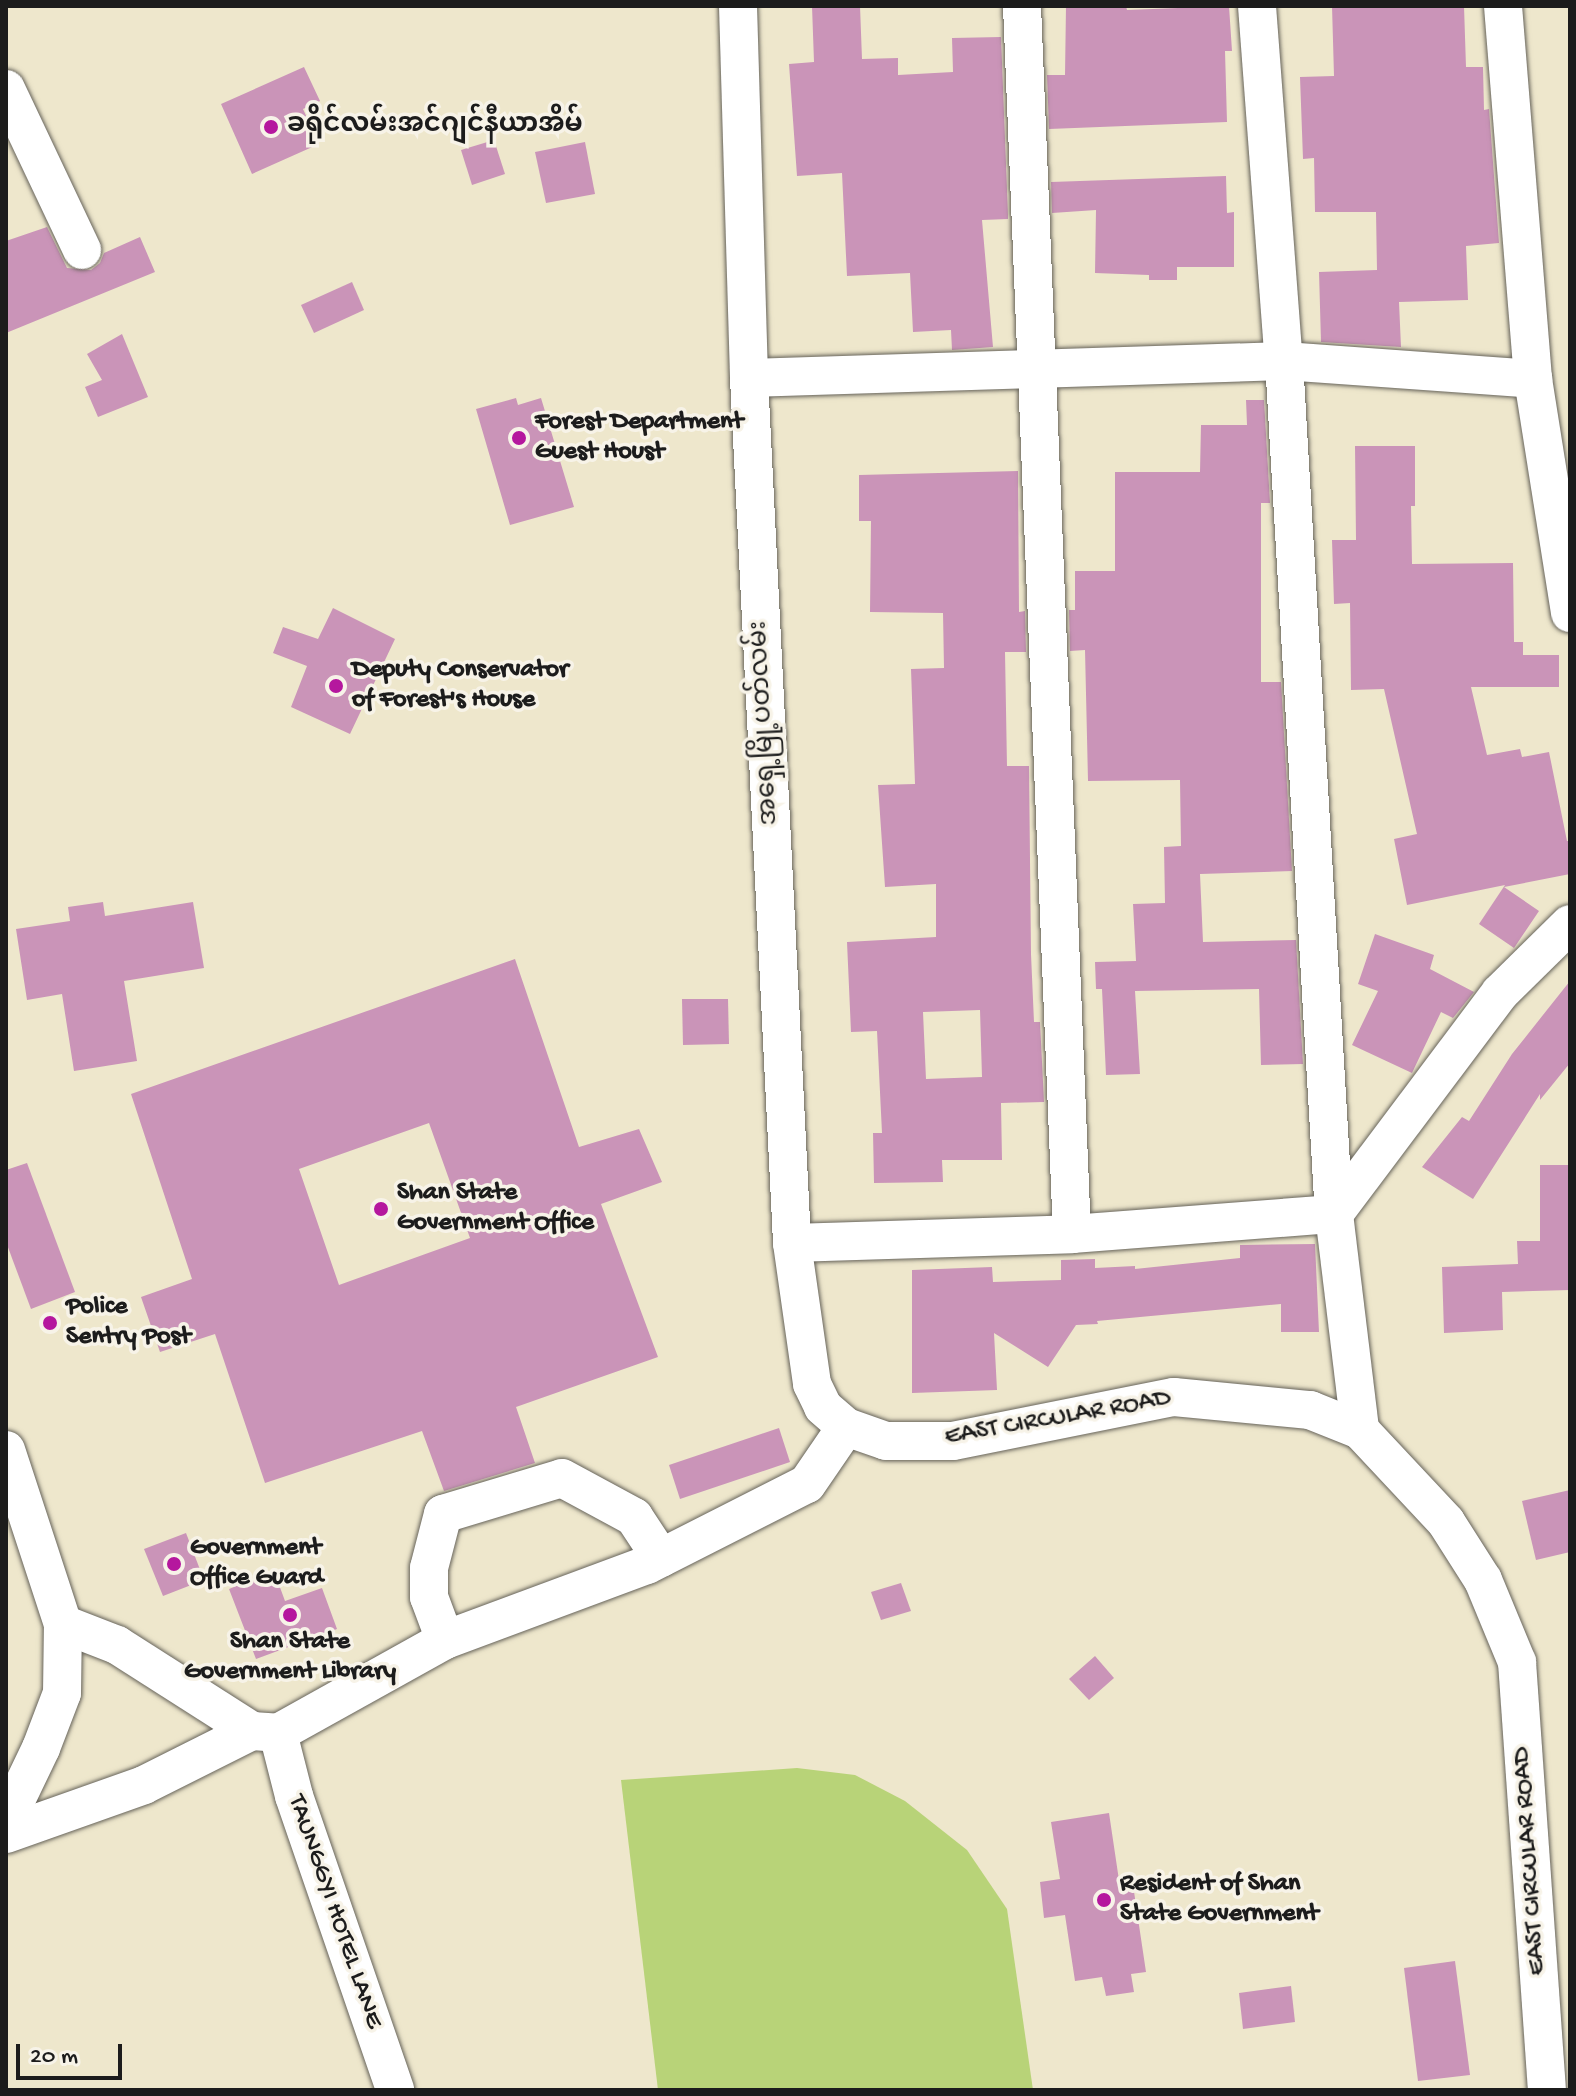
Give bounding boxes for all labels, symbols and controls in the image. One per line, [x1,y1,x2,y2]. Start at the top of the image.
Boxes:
place label: ခရိုင်လမ်းအင်ဂျင်နီယာအိမ် [287,111,583,143]
marker: ခရိုင်လမ်းအင်ဂျင်နီယာအိမ် [262,118,280,136]
place label: Forest Department Guest Houst [535,407,743,468]
marker: Forest Department Guest Houst [510,429,528,447]
street label: အရှေ့မြို့ပတ်လမ်း [745,620,787,826]
place label: Deputy Conservator of Forest's House [352,655,568,716]
marker: Deputy Conservator of Forest's House [327,677,345,695]
place label: Shan State Government Office [397,1178,594,1240]
marker: Shan State Government Office [372,1200,390,1218]
place label: Police Sentry Post [66,1292,191,1354]
marker: Police Sentry Post [41,1314,59,1332]
street label: EAST CIRCULAR ROAD [943,1384,1173,1454]
place label: Government Office Guard [190,1533,323,1594]
marker: Government Office Guard [165,1555,183,1573]
marker: Shan State Government Library [281,1606,299,1624]
place label: Shan State Government Library [184,1627,396,1688]
street label: EAST CIRCULAR ROAD [1507,1746,1555,1976]
street label: TAUNGGYI HOTEL LANE [279,1791,389,2033]
place label: Resident of Shan State Government [1120,1869,1318,1930]
marker: Resident of Shan State Government [1095,1891,1113,1909]
scale bar [20,2028,126,2078]
text: 20 m [30,2043,78,2072]

